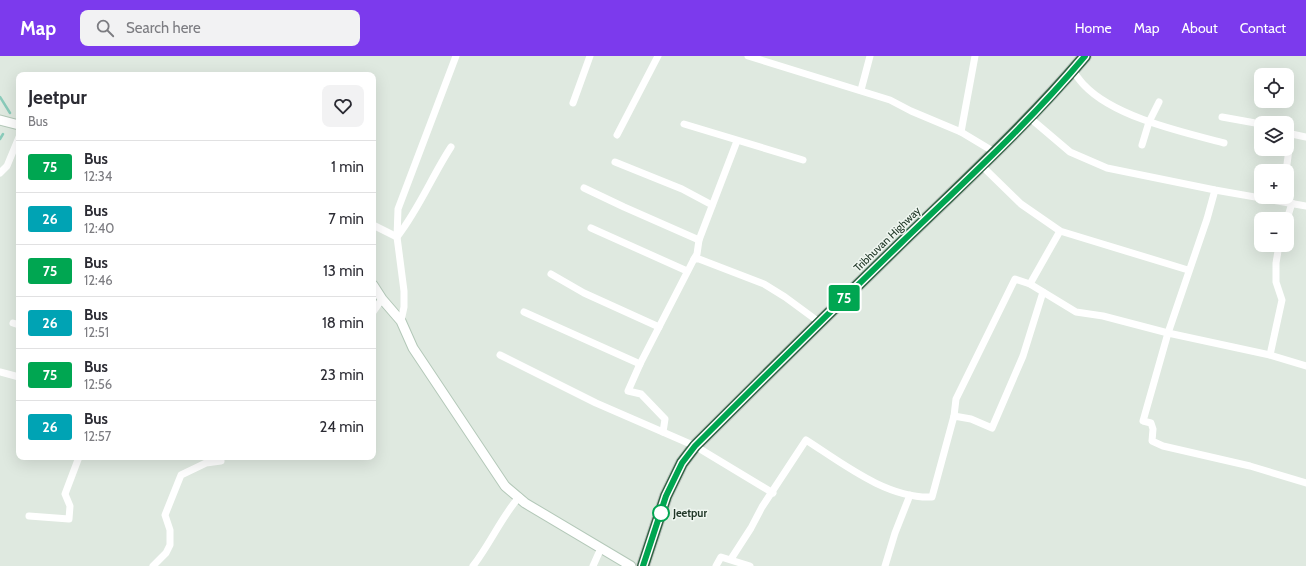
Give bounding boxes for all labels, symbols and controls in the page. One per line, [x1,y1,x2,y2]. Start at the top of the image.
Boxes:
search box [80,10,360,46]
text: Map [20,17,56,40]
icon: search [94,17,116,39]
text: Search here [126,19,201,37]
text: Home [1075,19,1112,37]
text: Map [1134,19,1159,37]
text: About [1181,19,1218,37]
text: Contact [1240,19,1286,37]
map controls [1254,68,1294,252]
button: locate [1254,68,1294,108]
button: heart [322,85,364,127]
text: Jeetpur [28,86,87,109]
text: Bus [28,113,48,129]
button: layers [1254,116,1294,156]
text: Bus [84,150,108,168]
text: 75 [43,158,57,176]
text: 1 min [331,158,364,176]
button: + [1254,164,1294,204]
text: 12:34 [84,168,112,184]
text: Bus [84,202,108,220]
street label: Tribhuvan Highway [851,203,924,274]
text: 26 [42,210,58,228]
text: 7 min [328,210,364,228]
button: − [1254,212,1294,252]
text: 12:40 [84,220,114,236]
text: Bus [84,254,108,272]
text: 75 [43,262,57,280]
text: 13 min [323,262,364,280]
text: 12:46 [84,272,113,288]
line badge: 75 [826,285,862,311]
text: 75 [837,289,851,307]
text: Bus [84,306,108,324]
text: 26 [42,314,58,332]
text: 18 min [322,314,364,332]
text: 12:51 [84,324,109,340]
text: Bus [84,358,108,376]
text: 75 [43,366,57,384]
text: 23 min [320,366,364,384]
text: 12:56 [84,376,112,392]
text: Bus [84,410,108,428]
text: 26 [42,418,58,436]
text: 24 min [319,418,364,436]
text: 12:57 [84,428,111,444]
marker: Jeetpur [652,504,670,522]
place label: Jeetpur [672,506,707,520]

